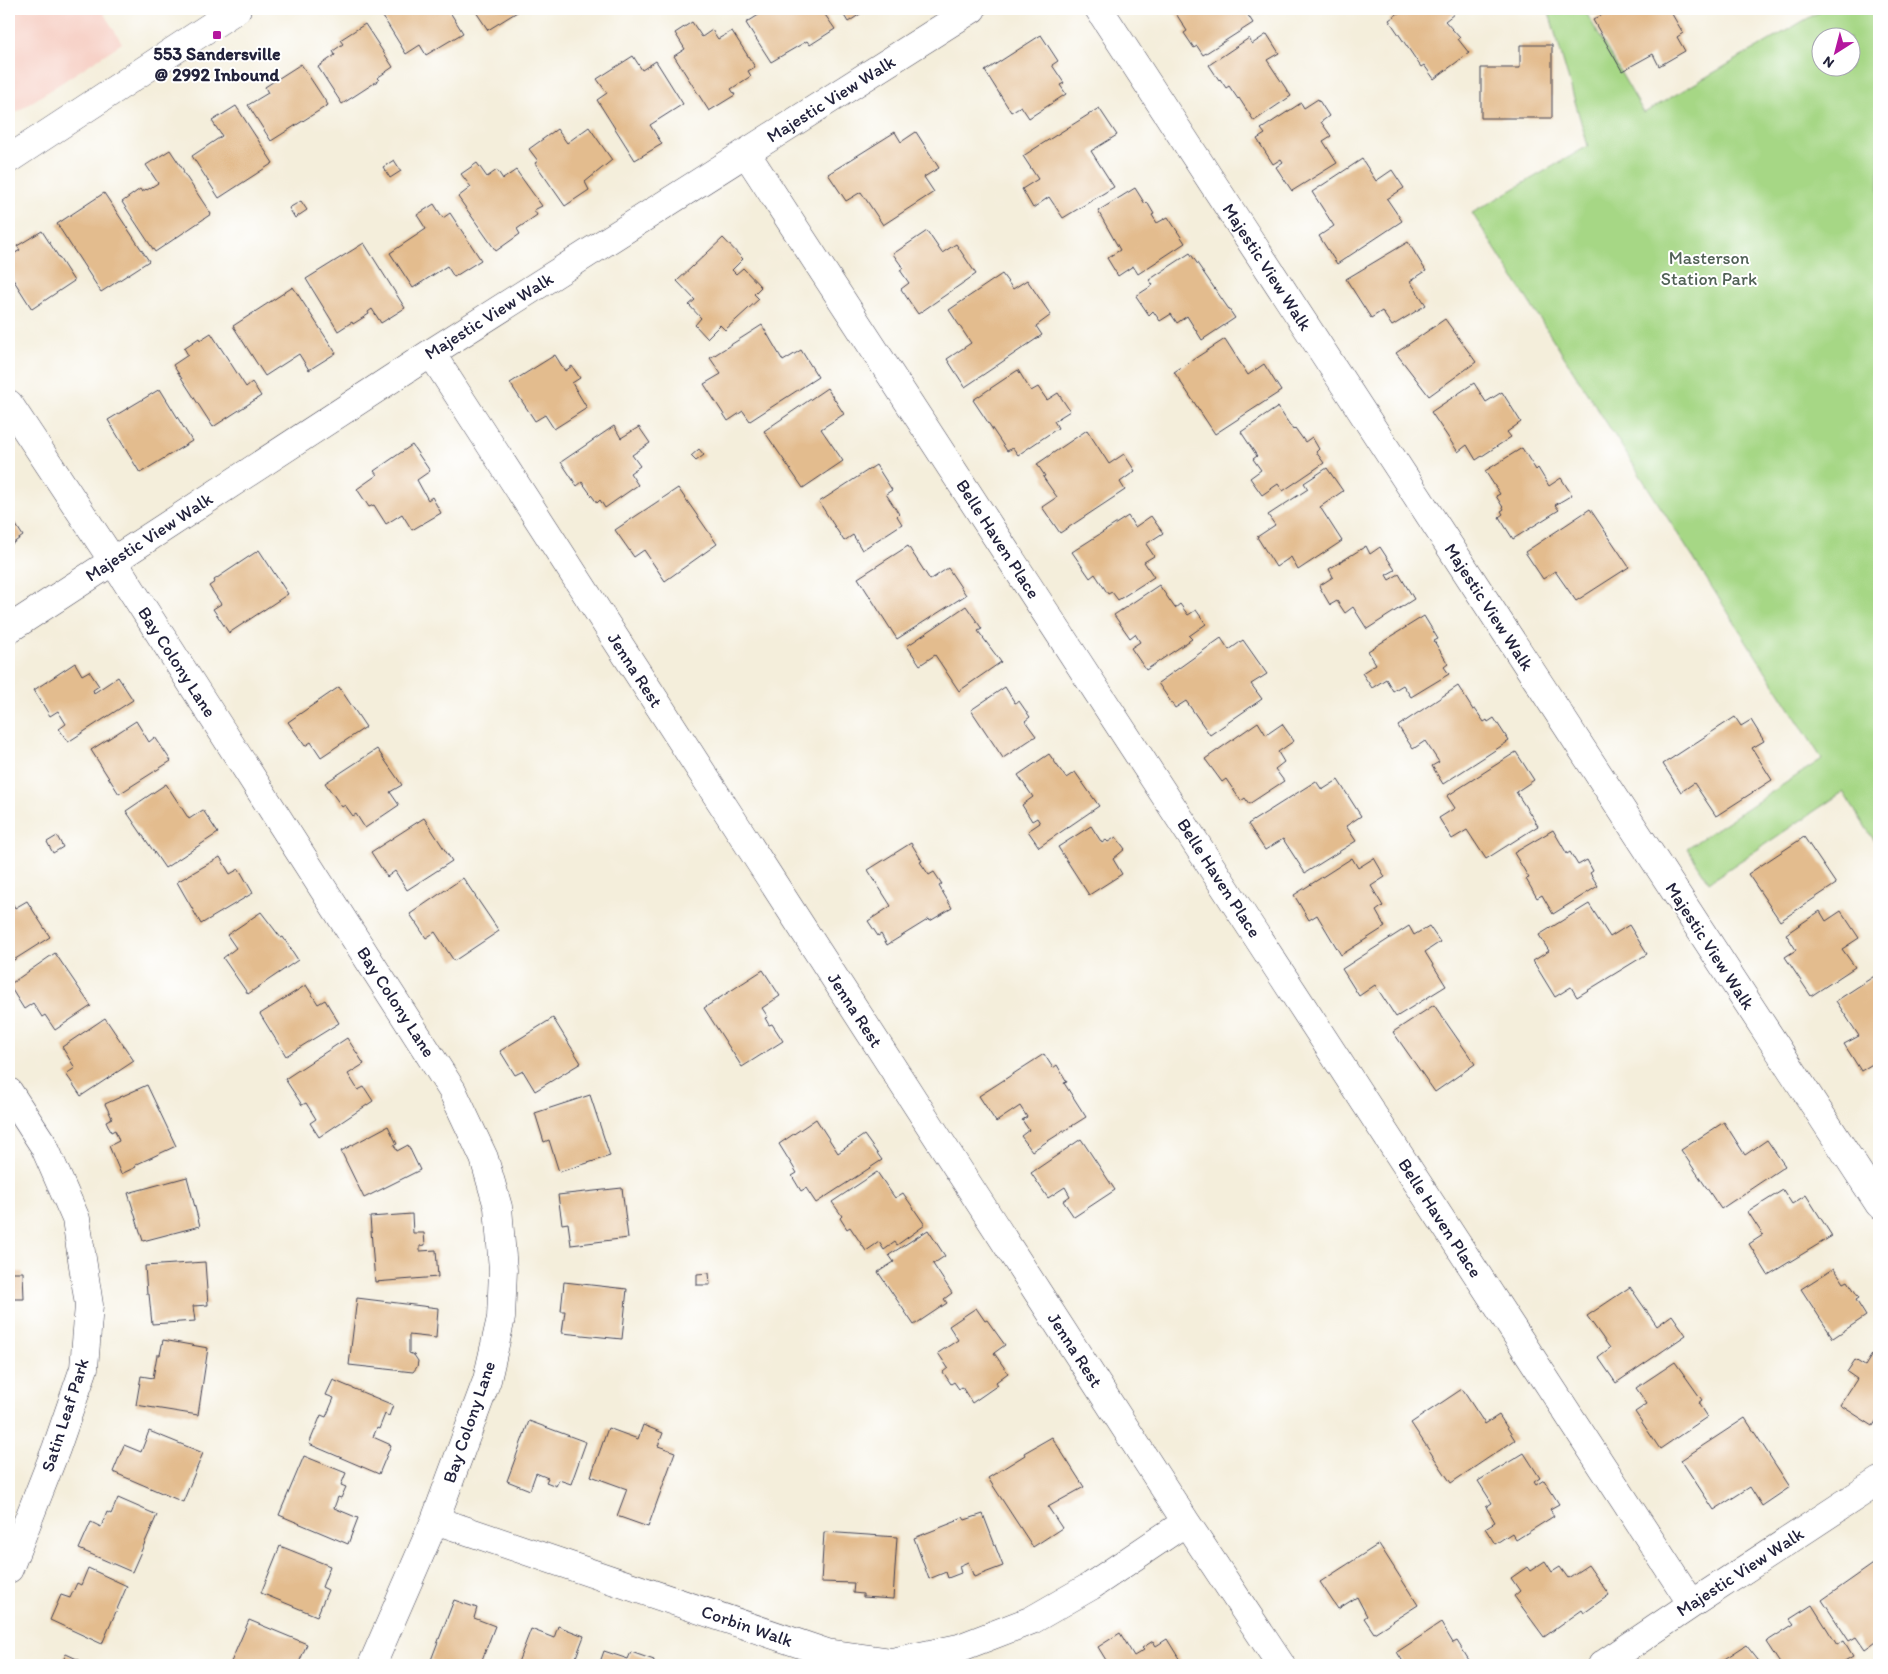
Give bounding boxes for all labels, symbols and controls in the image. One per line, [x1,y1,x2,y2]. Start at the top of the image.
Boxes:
north arrow [1810,28,1860,78]
marker: 553 Sandersville @ 2992 Inbound [211,29,223,41]
place label: 553 Sandersville @ 2992 Inbound [153,43,281,86]
street label: Majestic View Walk [763,50,900,147]
text: N [1820,52,1837,72]
street label: Majestic View Walk [1218,199,1317,335]
park label: Masterson Station Park [1661,247,1757,290]
street label: Majestic View Walk [421,267,558,364]
street label: Belle Haven Place [951,475,1045,603]
street label: Majestic View Walk [81,487,217,586]
street label: Majestic View Walk [1440,539,1539,675]
street label: Bay Colony Lane [133,602,221,722]
street label: Jenna Rest [603,628,667,712]
street label: Belle Haven Place [1172,814,1266,942]
street label: Majestic View Walk [1661,878,1760,1014]
street label: Bay Colony Lane [352,942,440,1062]
street label: Jenna Rest [823,968,887,1052]
street label: Belle Haven Place [1393,1154,1487,1282]
street label: Jenna Rest [1043,1308,1107,1392]
street label: Satin Leaf Park [36,1355,94,1475]
street label: Bay Colony Lane [438,1358,500,1486]
street label: Majestic View Walk [1672,1522,1808,1621]
street label: Corbin Walk [698,1600,796,1652]

